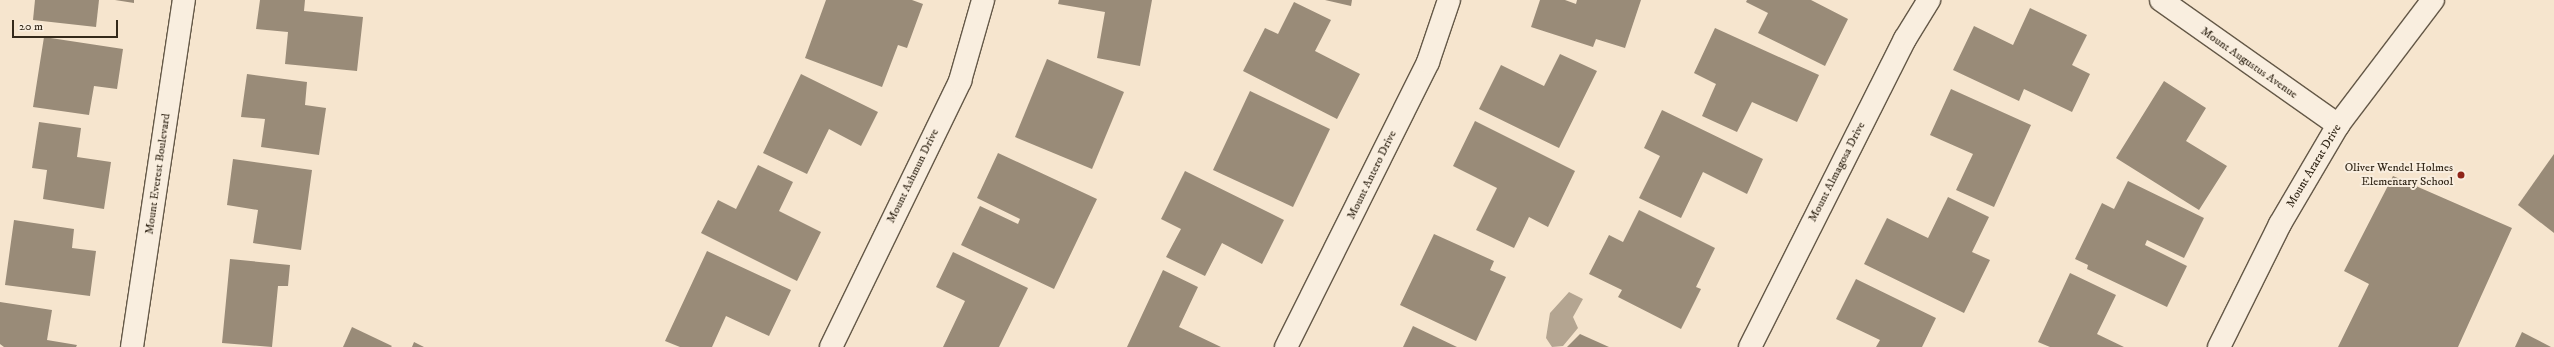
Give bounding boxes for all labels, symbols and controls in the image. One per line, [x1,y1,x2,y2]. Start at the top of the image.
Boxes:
scale bar [14,12,120,38]
text: 20 m [19,19,43,34]
street label: Mount Augustus Avenue [2198,24,2300,102]
street label: Mount Everest Boulevard [142,113,174,235]
street label: Mount Almagosa Drive [1806,120,1868,224]
street label: Mount Ararat Drive [2283,122,2345,210]
street label: Mount Ashmun Drive [884,126,942,226]
street label: Mount Antero Drive [1344,128,1400,222]
place label: Oliver Wendel Holmes Elementary School [2345,161,2453,189]
marker: Oliver Wendel Holmes Elementary School [2456,170,2466,180]

